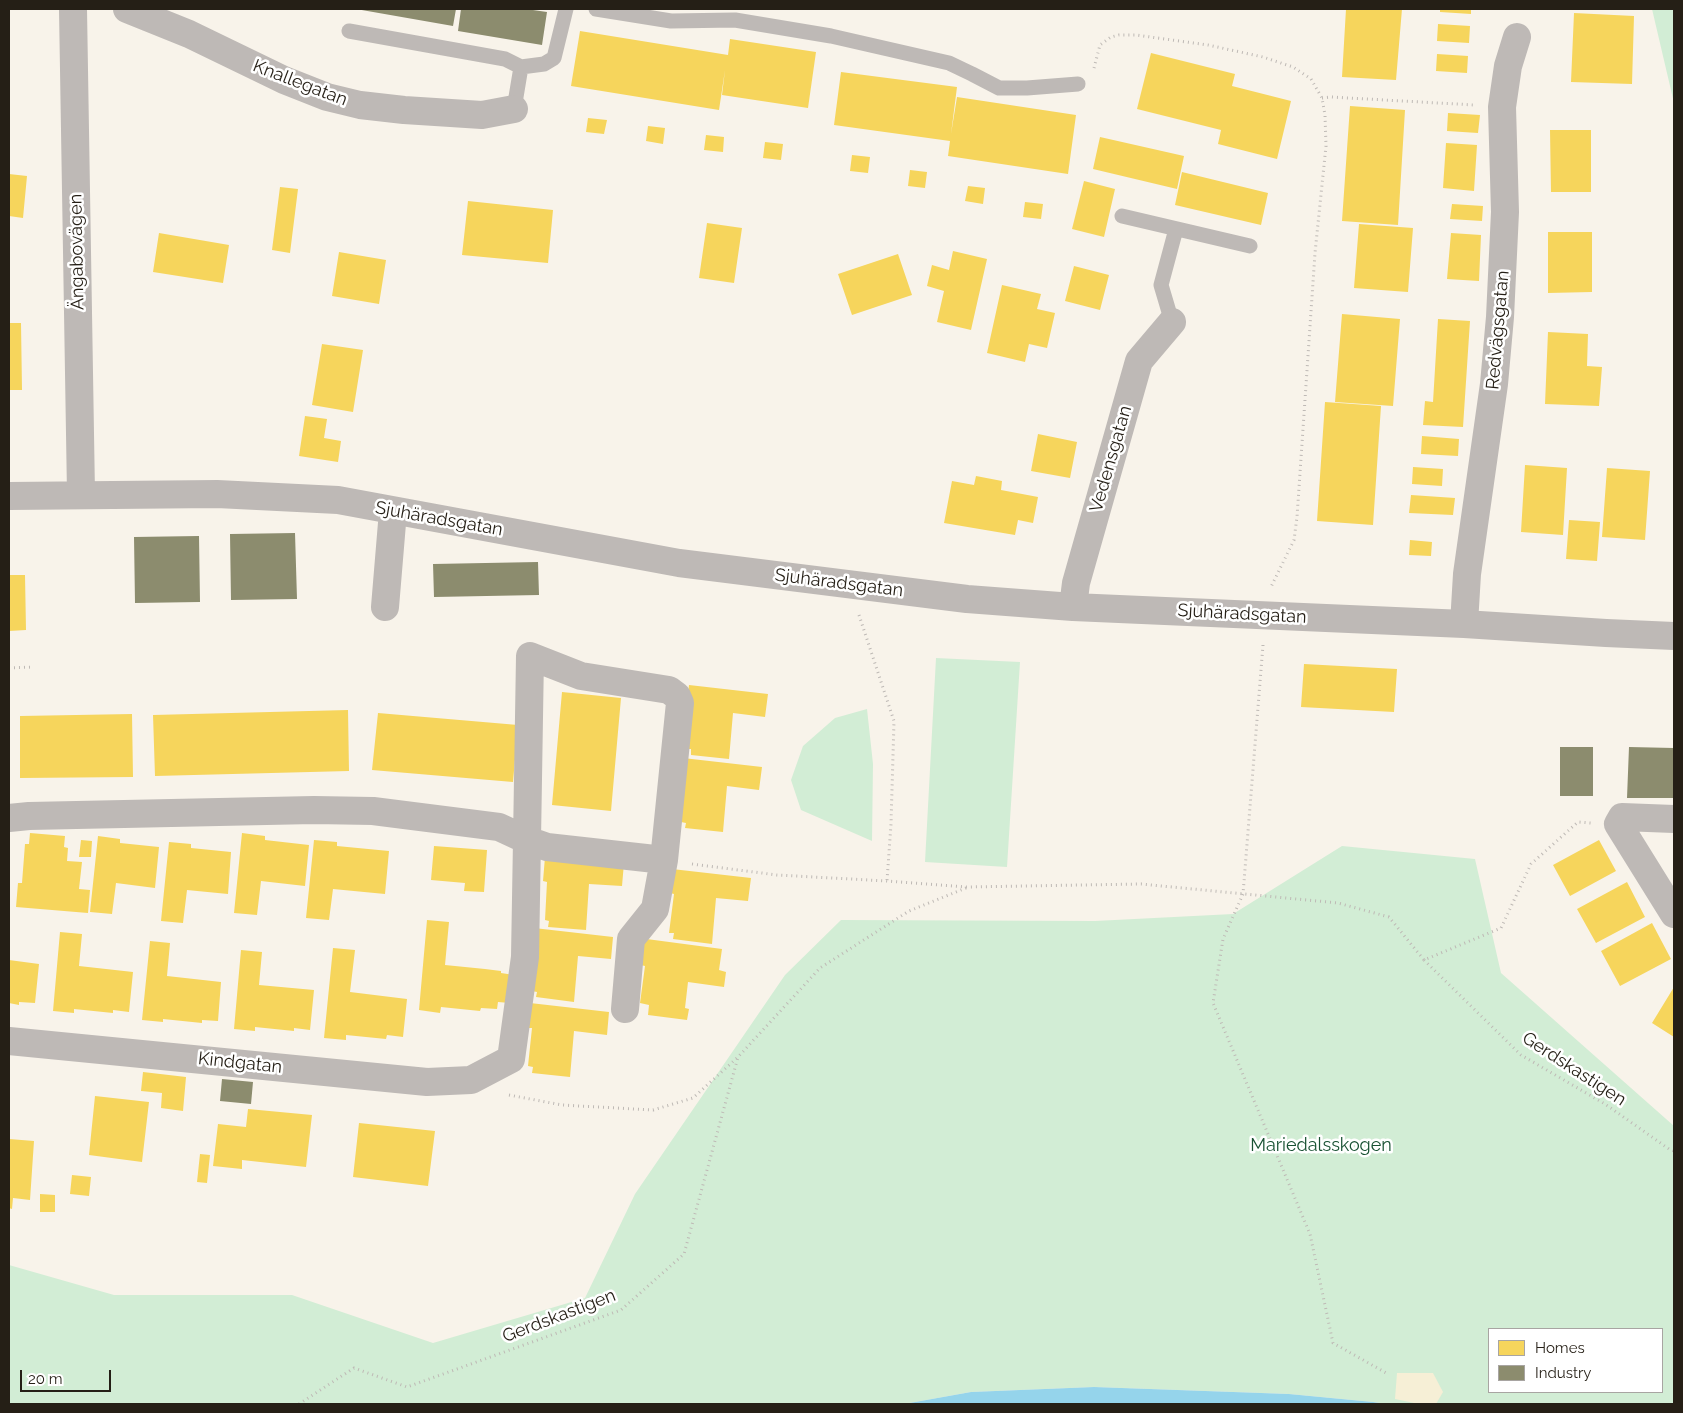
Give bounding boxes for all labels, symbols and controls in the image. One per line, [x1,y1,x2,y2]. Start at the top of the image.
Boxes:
street label: Knallegatan [250,55,350,111]
street label: Ängabovägen [65,194,89,310]
street label: Redvägsgatan [1482,270,1514,390]
street label: Vedensgatan [1085,403,1137,515]
street label: Sjuhäradsgatan [374,497,504,541]
street label: Sjuhäradsgatan [774,564,904,602]
street label: Sjuhäradsgatan [1177,600,1307,628]
street label: Gerdskastigen [1518,1027,1630,1111]
street label: Kindgatan [197,1048,283,1078]
park label: Mariedalsskogen [1250,1135,1392,1157]
street label: Gerdskastigen [499,1284,619,1348]
legend [1488,1328,1663,1393]
text: Homes [1535,1339,1585,1357]
scale bar [22,1360,114,1392]
text: Industry [1535,1364,1591,1382]
text: 20 m [28,1370,63,1388]

